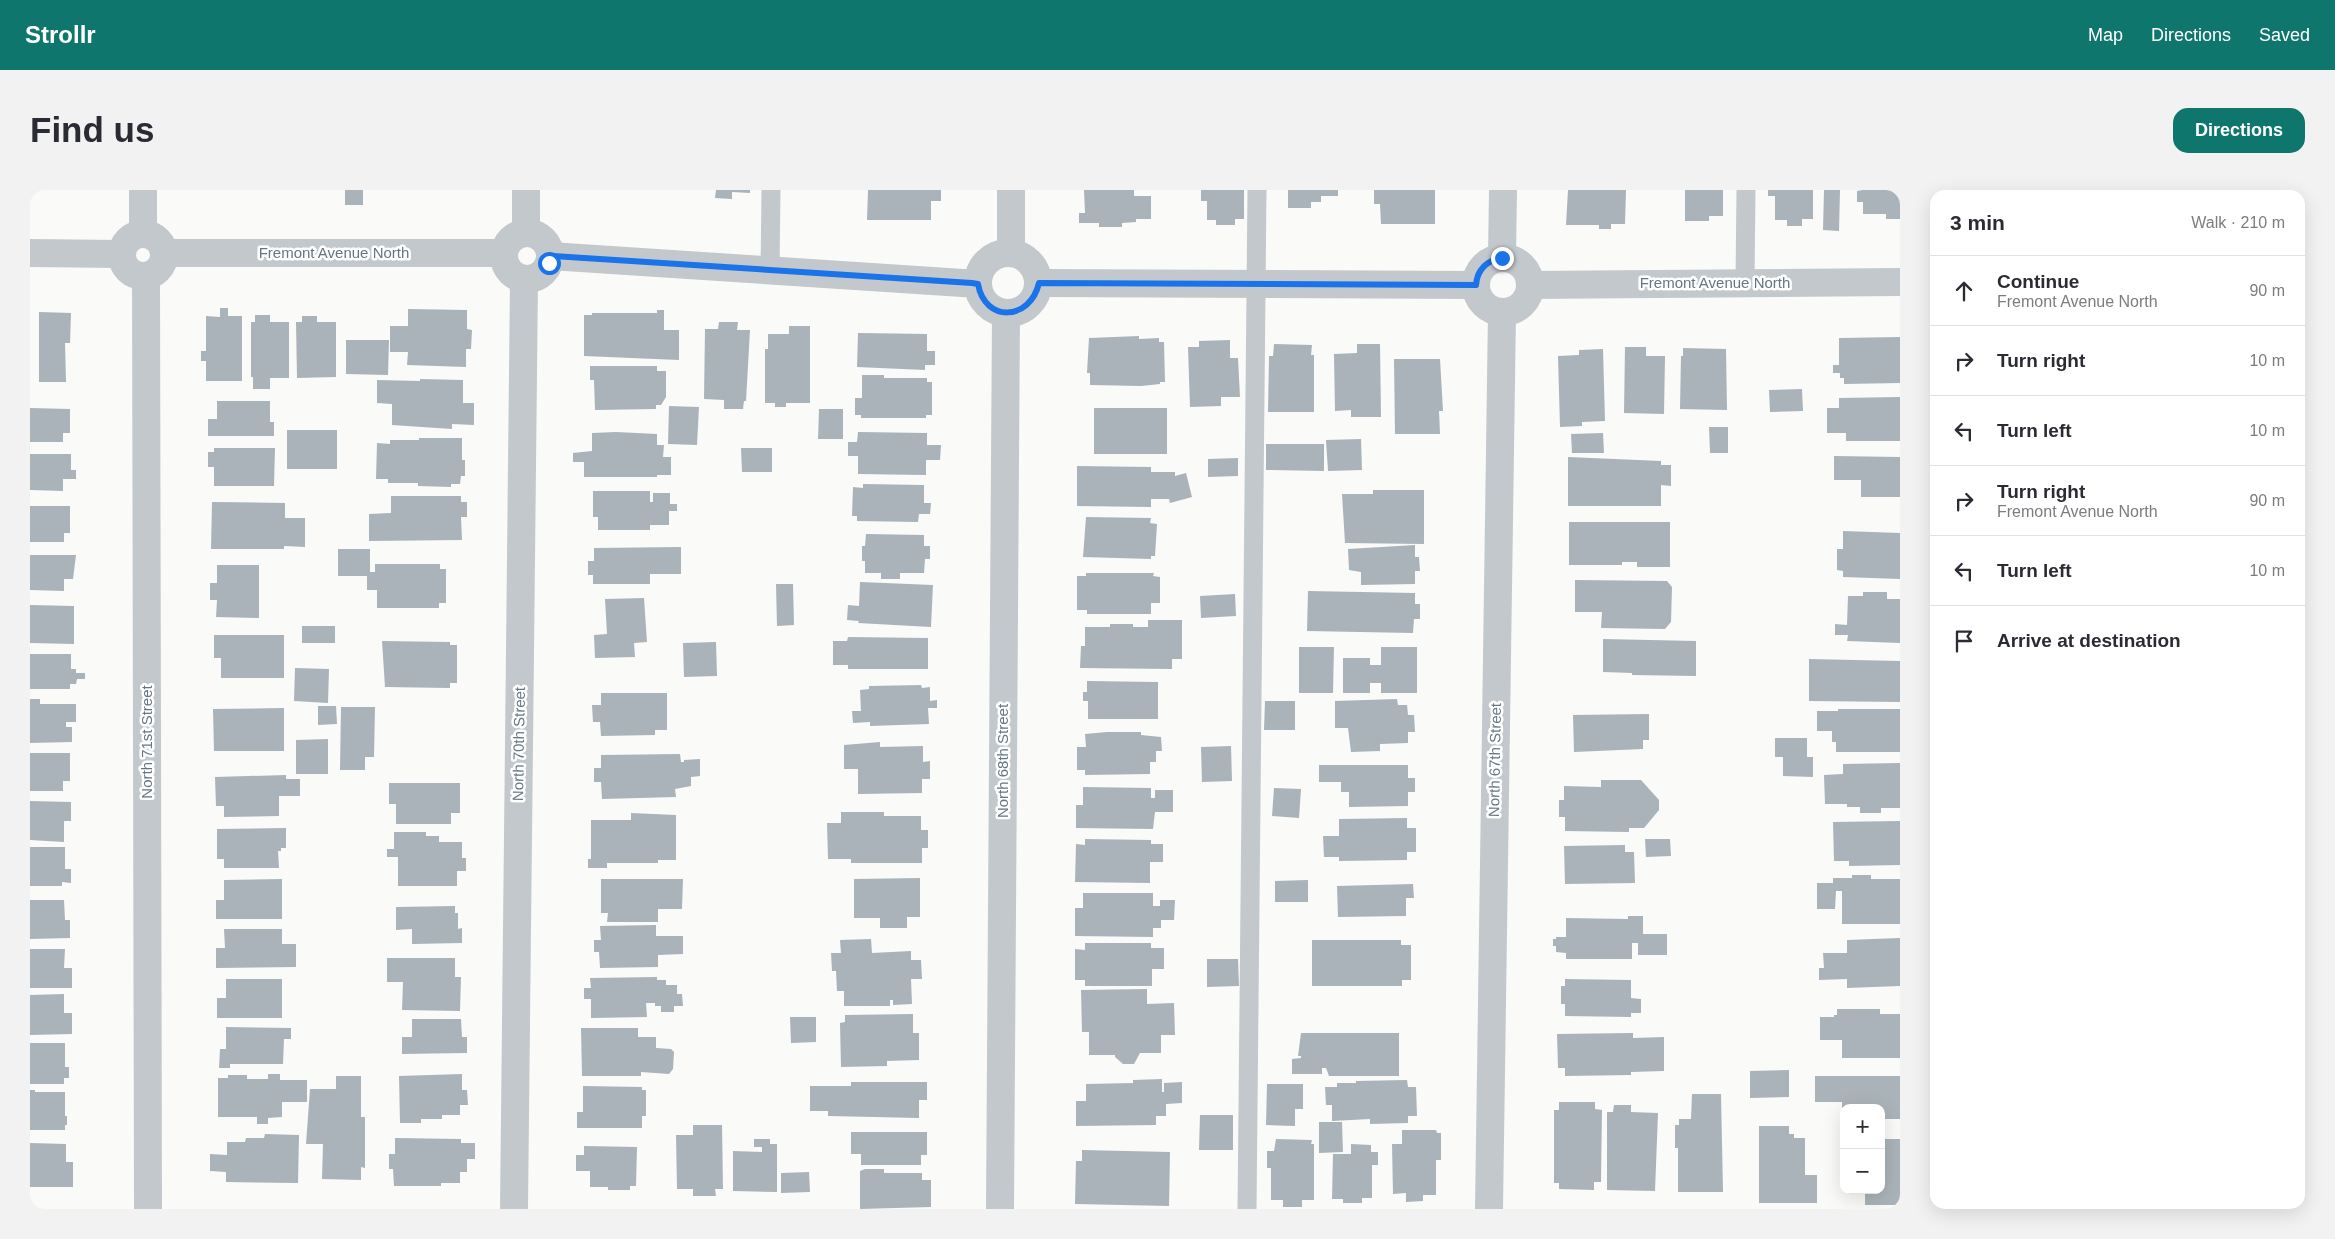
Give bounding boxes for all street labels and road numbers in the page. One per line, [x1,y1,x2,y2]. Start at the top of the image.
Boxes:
street label: Fremont Avenue North [259,244,409,261]
street label: Fremont Avenue North [1640,274,1790,291]
street label: North 71st Street [138,684,155,799]
street label: North 70th Street [509,686,528,801]
street label: North 67th Street [1485,702,1504,817]
street label: North 68th Street [994,703,1011,818]

